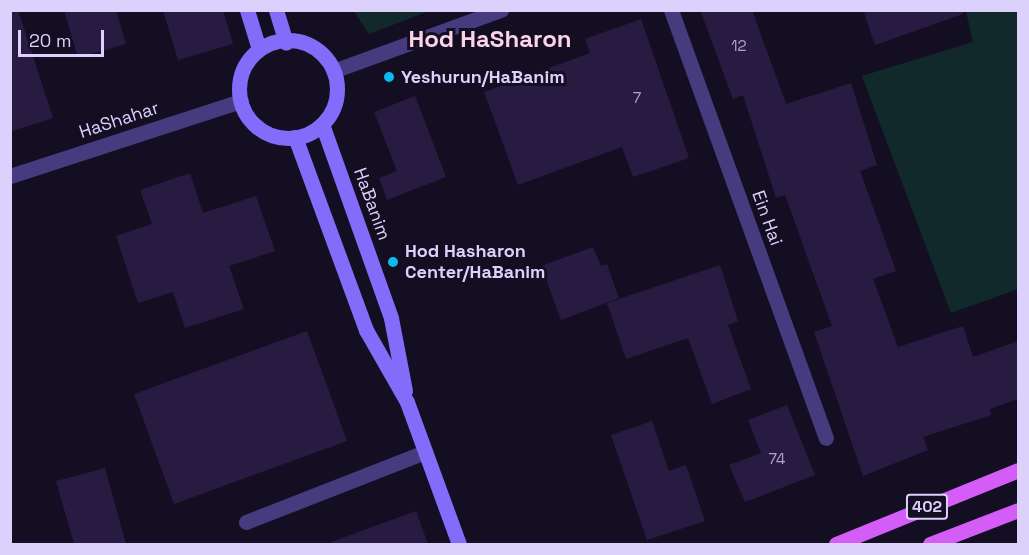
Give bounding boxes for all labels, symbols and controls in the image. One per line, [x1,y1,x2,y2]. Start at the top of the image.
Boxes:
scale bar [21,18,106,56]
district label: Hod HaSharon [408,25,572,53]
text: 20 m [29,29,72,52]
house number: 12 [731,37,747,55]
place label: Yeshurun/HaBanim [401,66,565,88]
marker: Yeshurun/HaBanim [382,70,396,84]
house number: 7 [633,89,641,107]
street label: HaShahar [76,97,162,143]
street label: HaBanim [349,165,395,243]
street label: Ein Hai [747,188,787,248]
place label: Hod Hasharon Center/HaBanim [405,241,545,284]
marker: Hod Hasharon Center/HaBanim [386,255,400,269]
house number: 74 [769,450,785,468]
road number: 402 [904,494,950,520]

